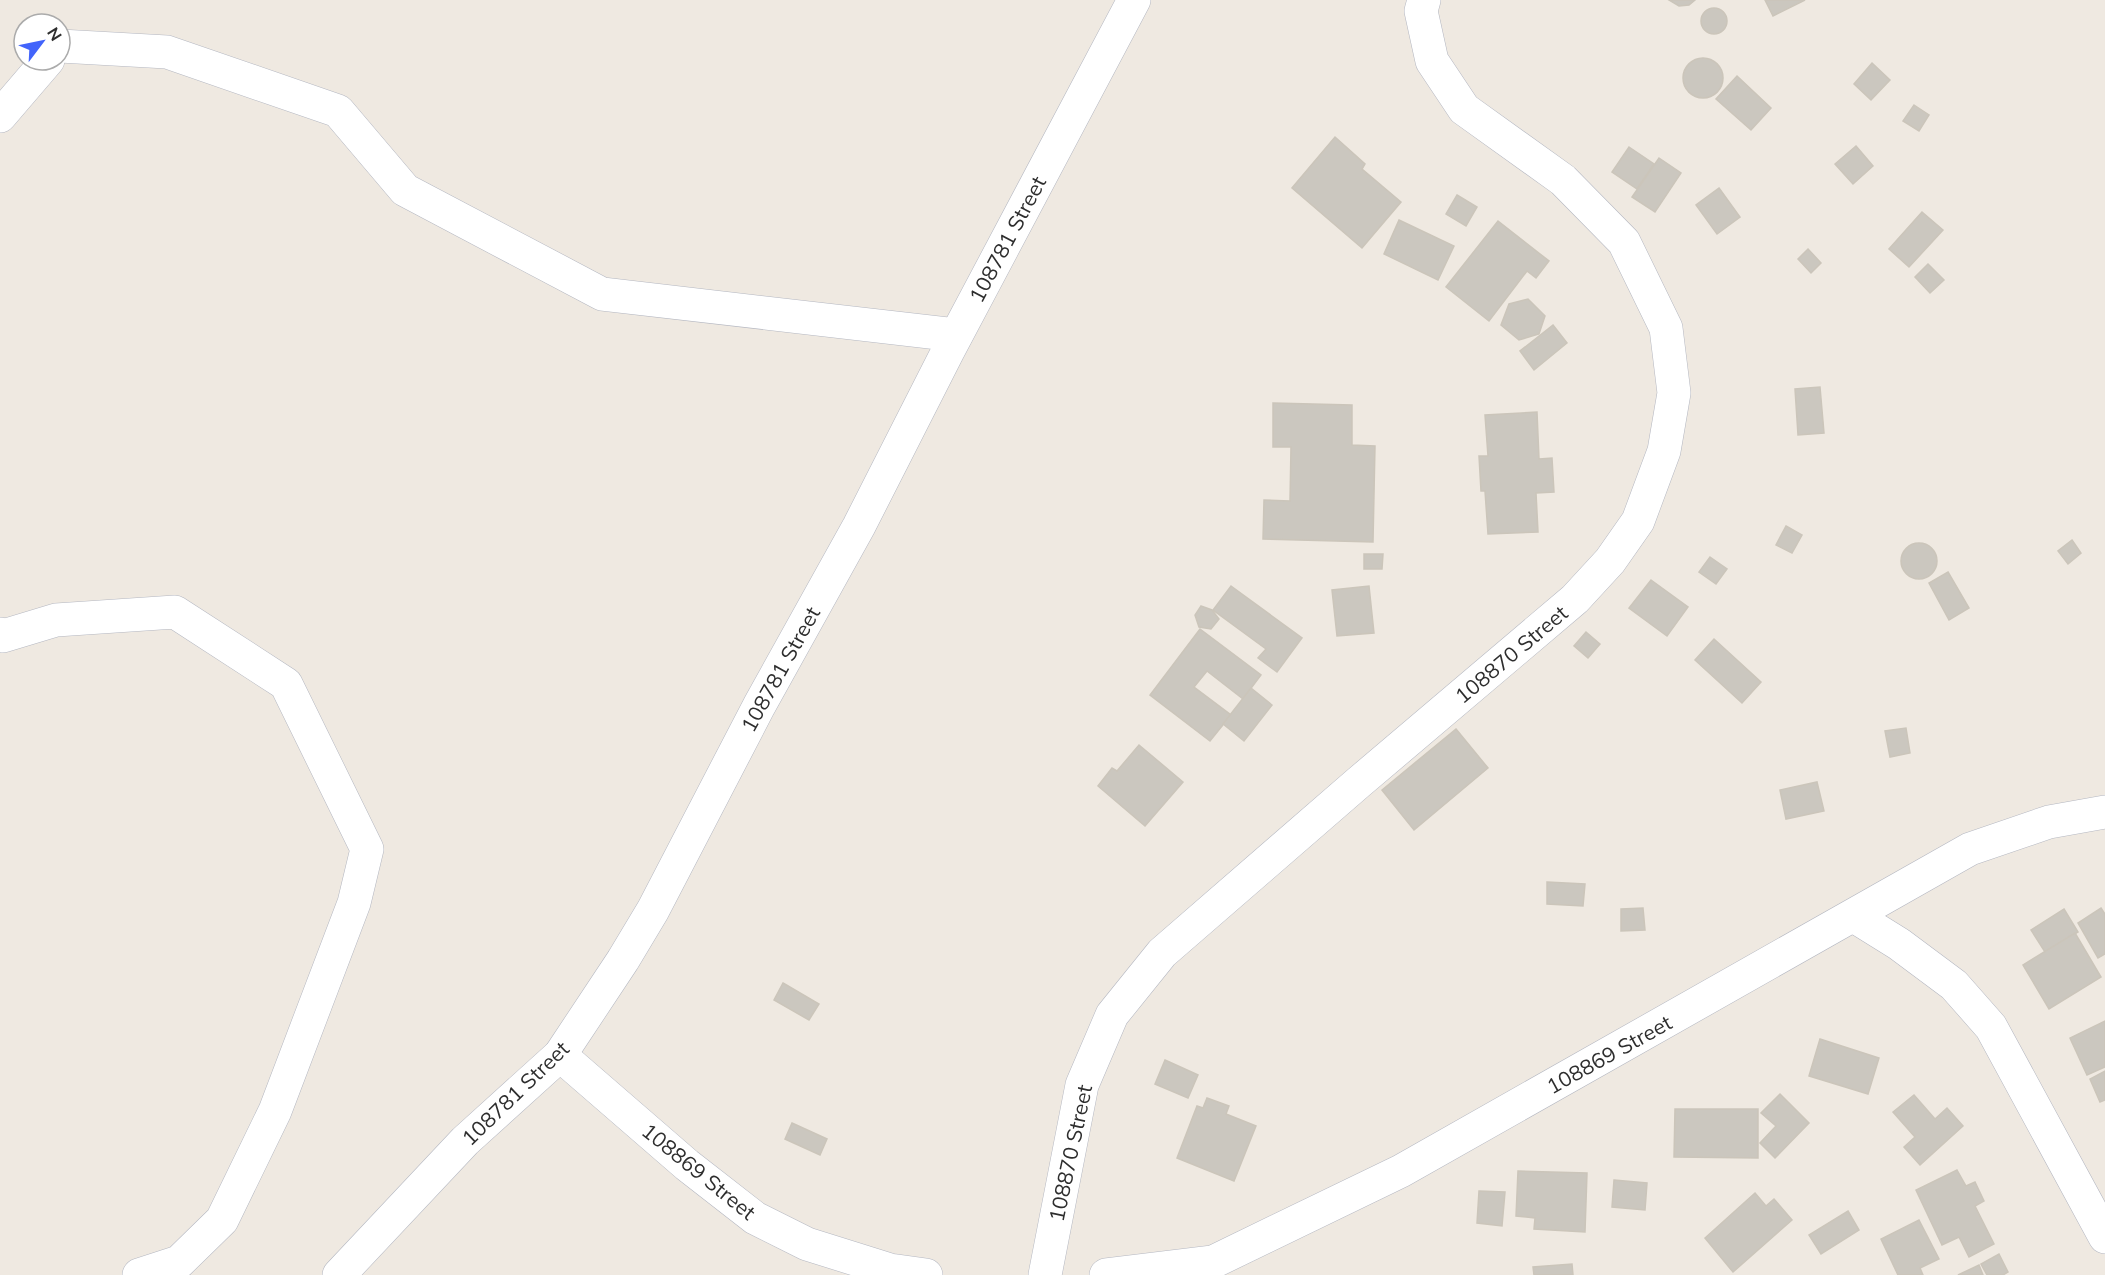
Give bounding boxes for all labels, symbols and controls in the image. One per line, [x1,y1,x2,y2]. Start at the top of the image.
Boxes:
north arrow [12,12,72,72]
text: N [43,24,66,44]
street label: 108781 Street [963,171,1051,307]
street label: 108870 Street [1449,599,1573,709]
street label: 108781 Street [735,602,825,736]
street label: 108869 Street [1542,1009,1676,1099]
street label: 108781 Street [456,1035,574,1151]
street label: 108870 Street [1043,1082,1097,1224]
street label: 108869 Street [637,1117,761,1225]

